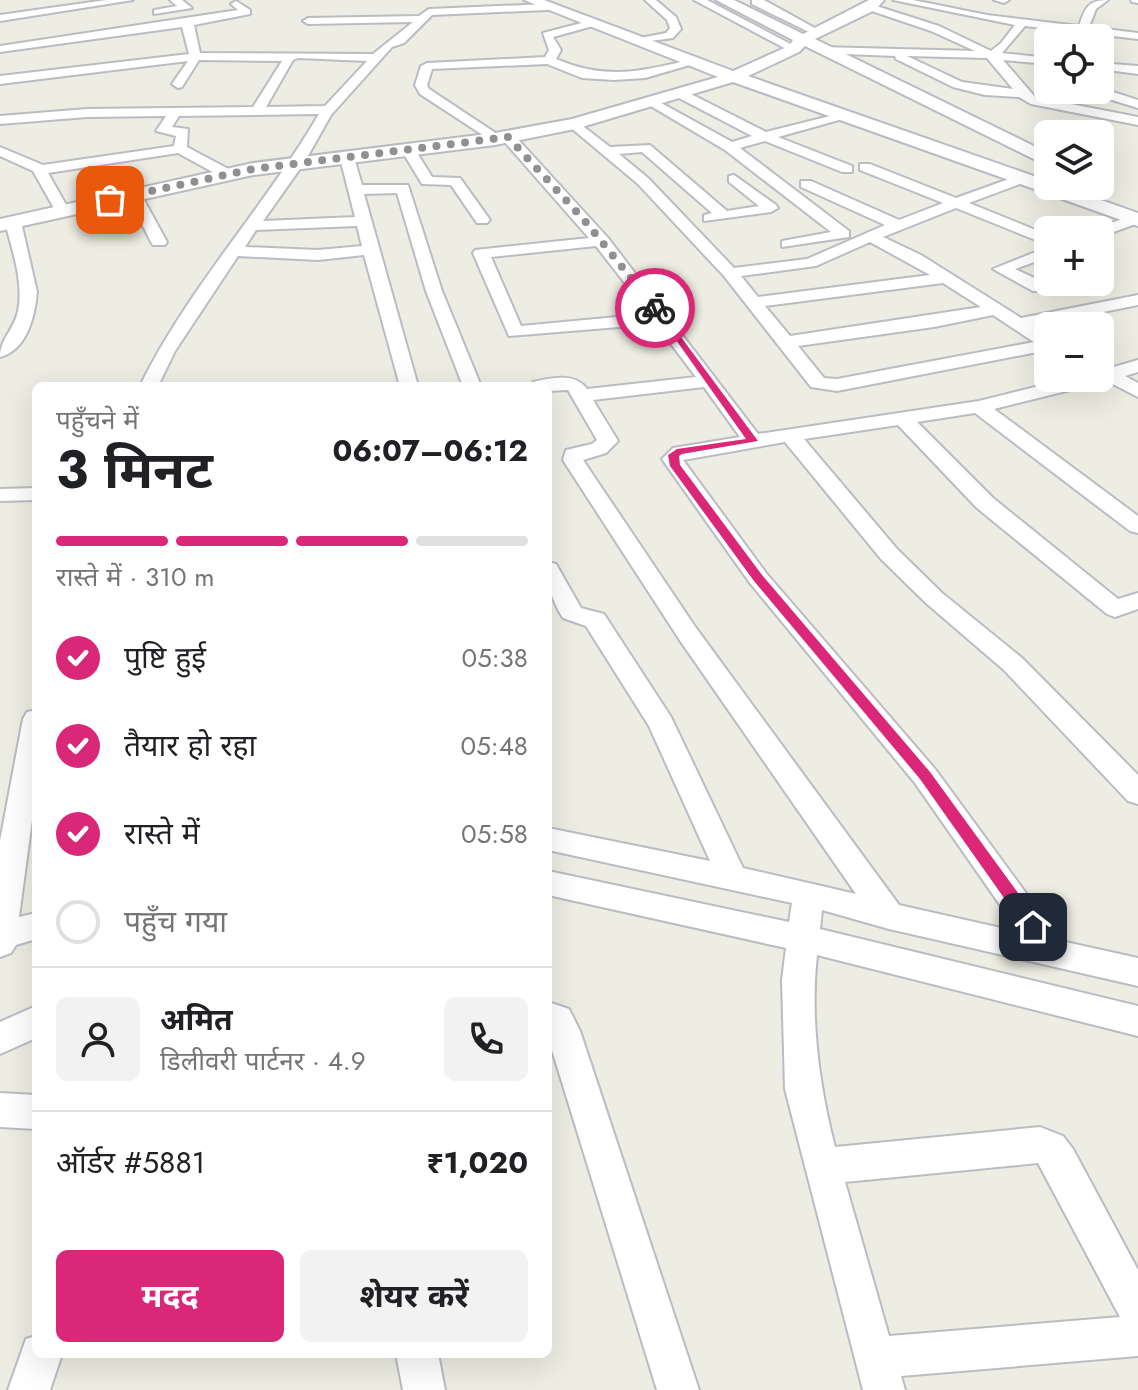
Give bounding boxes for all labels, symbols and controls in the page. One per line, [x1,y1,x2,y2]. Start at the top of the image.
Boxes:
map controls [1034,24,1114,392]
button: locate [1034,24,1114,104]
button: layers [1034,120,1114,200]
pin [76,166,144,234]
icon: bag [88,178,132,222]
button: + [1034,216,1114,296]
courier [615,268,695,348]
icon: bike [633,286,677,330]
button: − [1034,312,1114,392]
text: पहुँचने में [56,401,139,439]
text: 06:07–06:12 [332,429,528,472]
text: 3 मिनट [56,432,213,508]
text: रास्ते में · 310 m [56,558,215,596]
icon: check [56,636,100,680]
text: पुष्टि हुई [124,636,206,679]
text: 05:38 [462,639,528,677]
icon: check [56,724,100,768]
text: तैयार हो रहा [124,724,256,767]
text: 05:48 [461,727,528,765]
icon: check [56,812,100,856]
text: रास्ते में [124,812,200,855]
text: 05:58 [461,815,528,853]
pin [999,893,1067,961]
text: पहुँच गया [124,900,227,943]
icon: home [1011,905,1055,949]
button: person [56,997,140,1081]
button: phone [444,997,528,1081]
text: अमित [160,998,233,1041]
text: डिलीवरी पार्टनर · 4.9 [160,1042,366,1080]
text: ऑर्डर #5881 [56,1141,205,1184]
text: ₹1,020 [426,1141,528,1184]
button: मदद [56,1250,284,1342]
button: शेयर करें [300,1250,528,1342]

